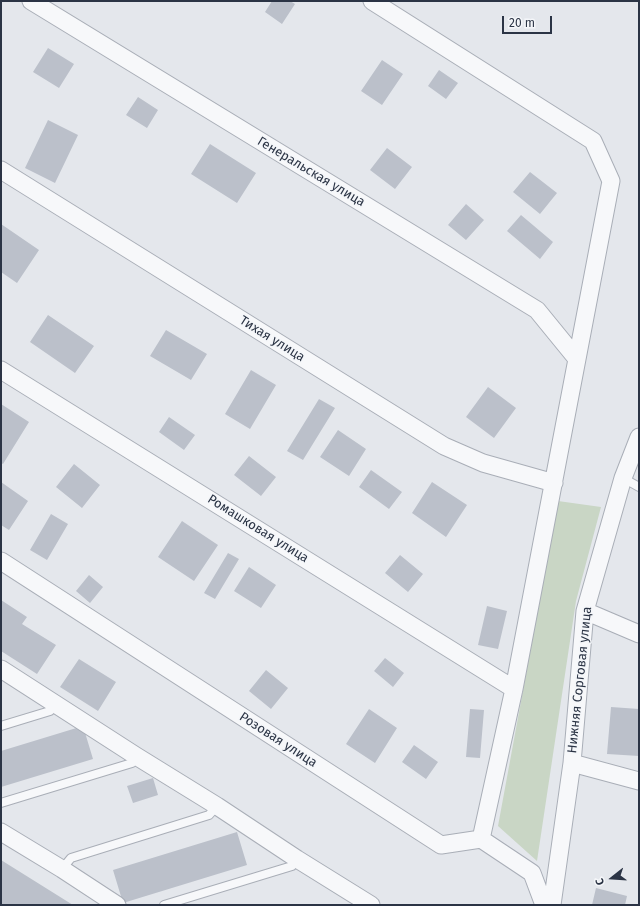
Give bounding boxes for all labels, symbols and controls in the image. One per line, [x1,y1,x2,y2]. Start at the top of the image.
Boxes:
scale bar [504,8,554,34]
text: 20 m [509,16,535,30]
street label: Генеральская улица [254,134,368,210]
street label: Тихая улица [236,313,308,365]
street label: Ромашковая улица [205,492,311,566]
street label: Нижняя Сорговая улица [565,606,595,754]
street label: Розовая улица [236,709,320,771]
north arrow [592,858,632,898]
text: С [593,877,607,887]

